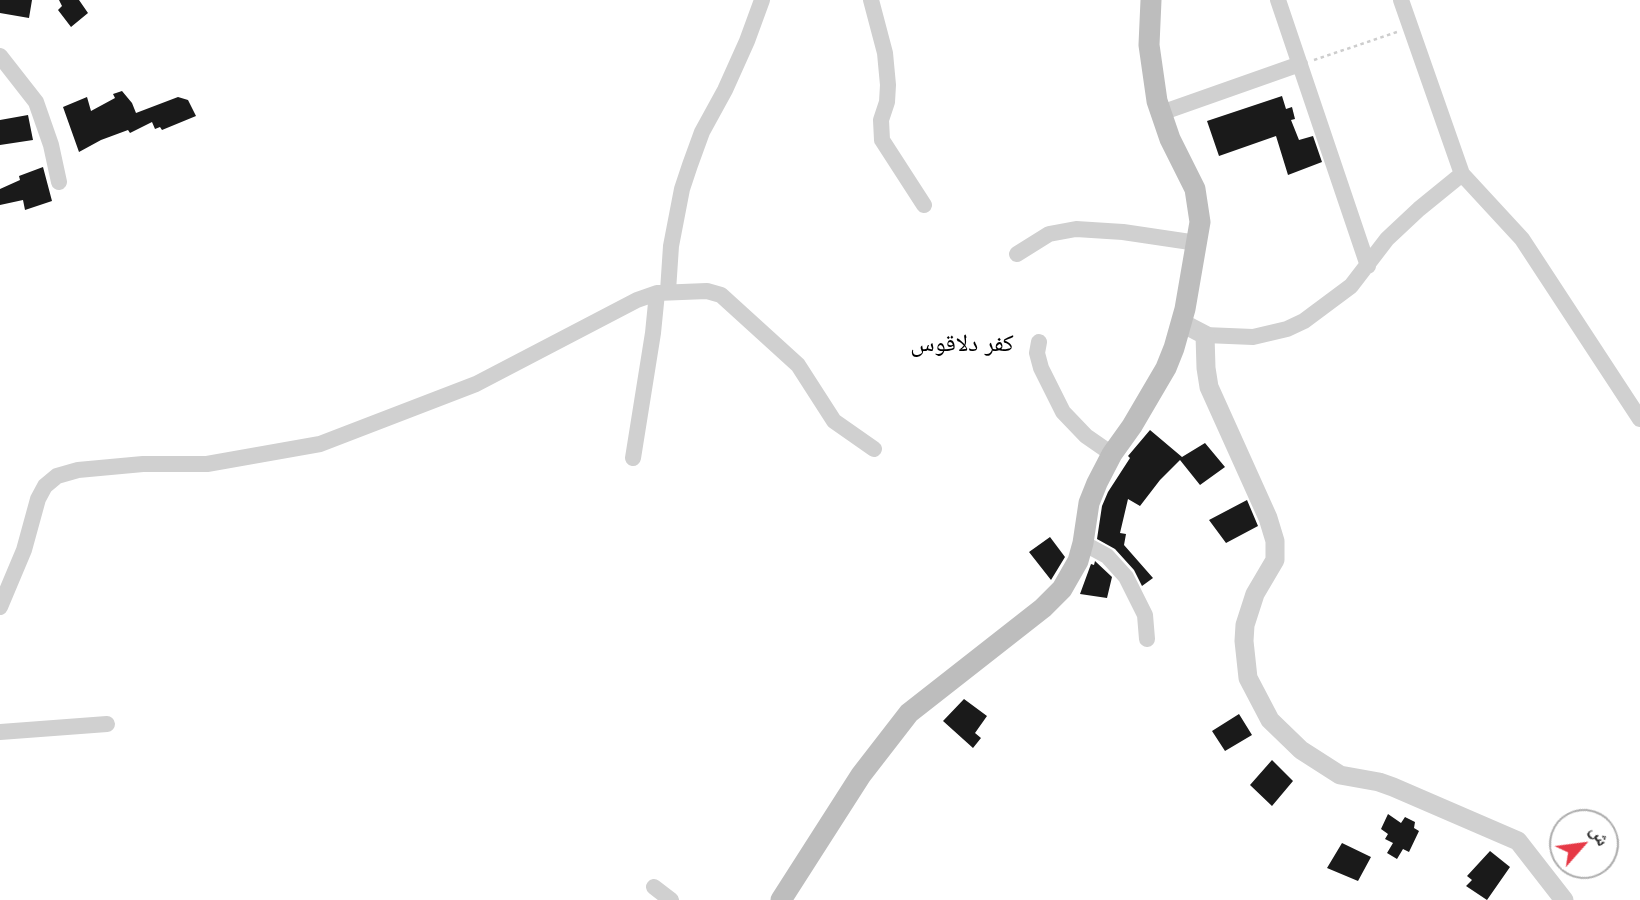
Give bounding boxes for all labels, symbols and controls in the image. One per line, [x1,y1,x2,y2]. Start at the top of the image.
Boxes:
district label: كفر دلاقوس [910,330,1014,358]
north arrow [1549,809,1619,879]
text: ش [1585,821,1616,850]

